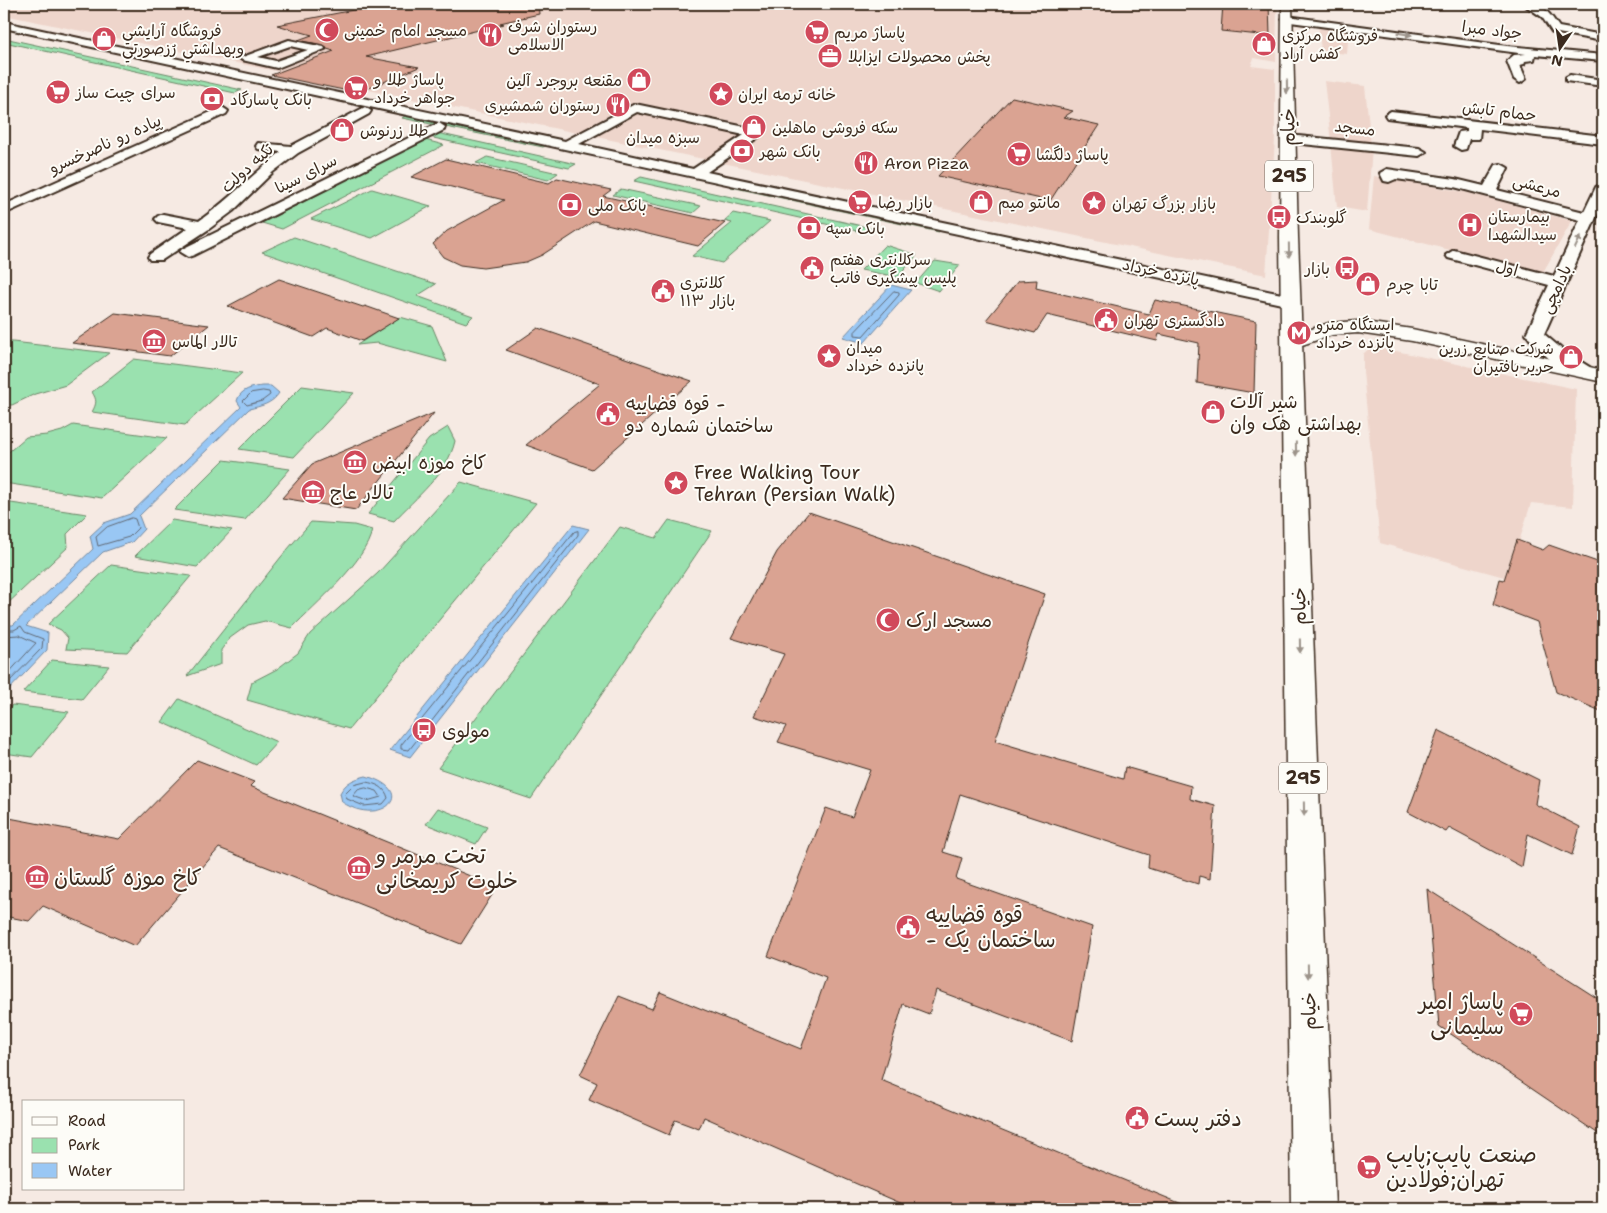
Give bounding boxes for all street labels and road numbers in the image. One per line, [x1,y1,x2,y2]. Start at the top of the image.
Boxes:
street label: جواد مبرا [1461,16,1523,44]
street label: حمام تابش [1461,96,1537,128]
street label: خیام [1275,108,1303,146]
street label: پیاده رو ناصرخسرو [44,110,165,179]
street label: مسجد [1333,115,1377,141]
street label: تکیه دولت [216,139,278,197]
street label: سرای سینا [271,149,341,199]
road number: 295 [1265,160,1313,192]
street label: مرعشی [1511,170,1563,202]
street label: پانزده خرداد [1121,254,1201,290]
street label: اول [1494,255,1520,281]
street label: بادامچی [1536,261,1576,317]
street label: خیام [1286,587,1314,625]
road number: 295 [1279,762,1327,794]
street label: خیام [1296,992,1324,1030]

